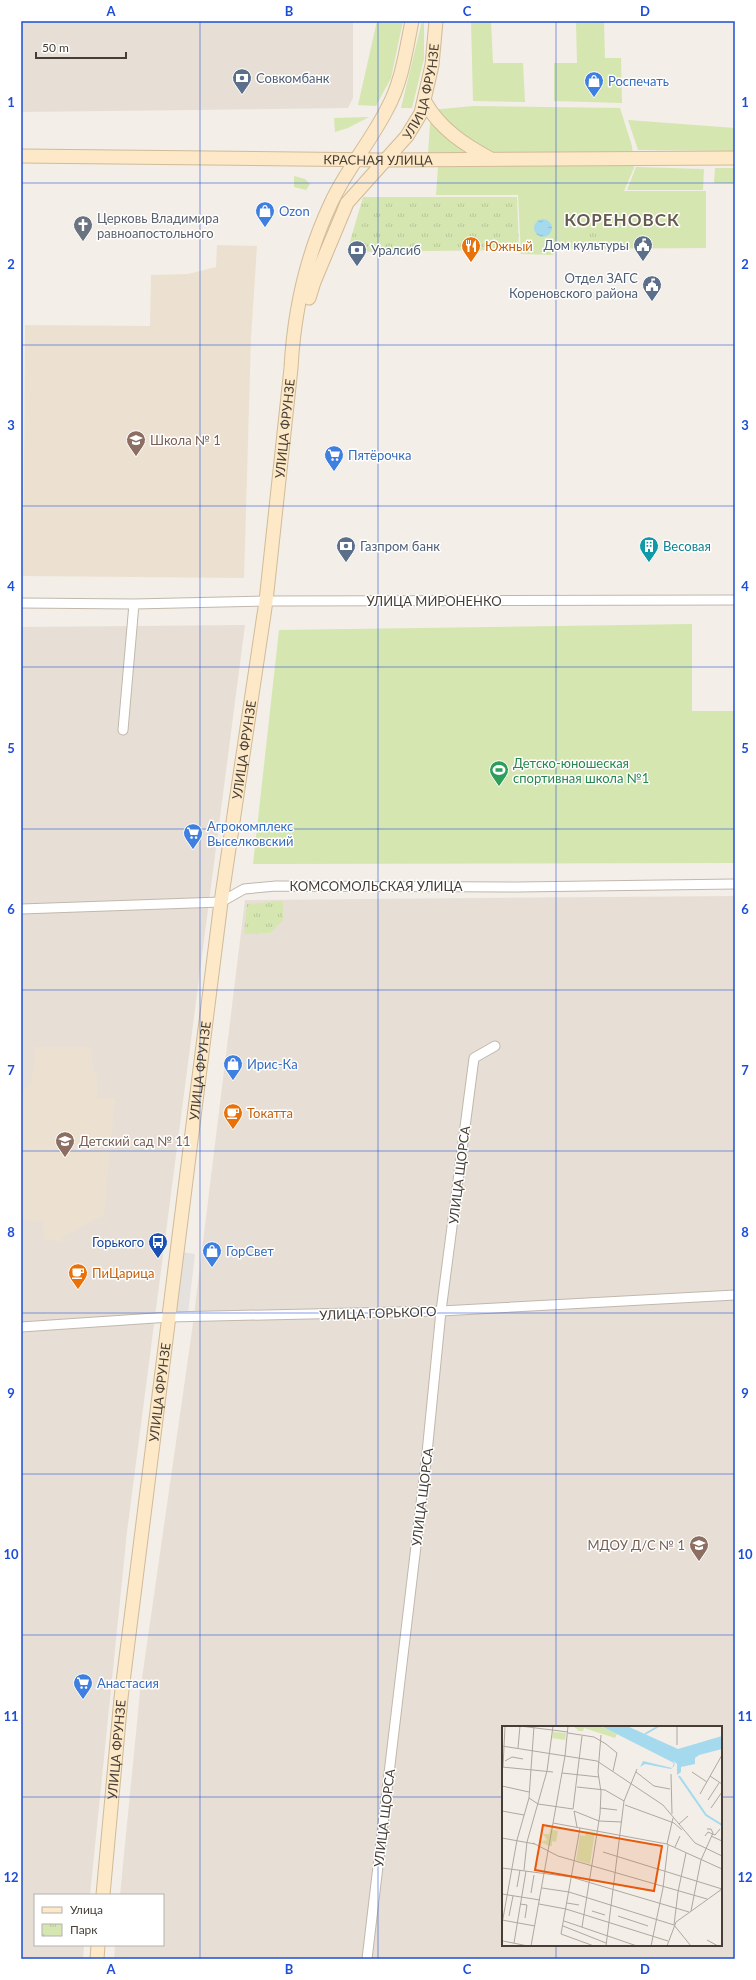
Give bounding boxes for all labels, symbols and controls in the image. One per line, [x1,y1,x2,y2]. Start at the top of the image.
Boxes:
text: A [105,3,116,19]
text: B [285,3,294,19]
text: C [463,3,472,19]
text: D [640,3,650,19]
scale bar [36,34,126,60]
text: 50 m [42,40,69,55]
street label: УЛИЦА ФРУНЗЕ [399,43,442,142]
bank icon: Совкомбанк [231,67,253,95]
place label: Совкомбанк [256,70,330,86]
shop icon: Роспечать [583,70,605,98]
place label: Роспечать [608,73,669,89]
text: 1 [7,94,15,110]
text: 1 [741,94,749,110]
street label: КРАСНАЯ УЛИЦА [323,151,433,168]
shop icon: Ozon [254,200,276,228]
place label: Ozon [279,203,310,219]
district label: КОРЕНОВСК [564,209,680,230]
place label: Церковь Владимира равноапостольного [97,210,219,241]
church icon: Церковь Владимира равноапостольного [72,214,94,242]
public building icon: Дом культуры [632,234,654,262]
restaurant icon: Южный [460,235,482,263]
place label: Дом культуры [544,237,629,253]
place label: Южный [485,238,533,254]
bank icon: Уралсиб [346,239,368,267]
place label: Уралсиб [371,242,421,258]
text: 2 [7,256,15,272]
text: 2 [741,256,749,272]
place label: Отдел ЗАГС Кореновского района [509,270,638,301]
public building icon: Отдел ЗАГС Кореновского района [641,274,663,302]
street label: УЛИЦА ФРУНЗЕ [271,378,298,479]
text: 3 [7,417,15,433]
text: 3 [741,417,749,433]
school or university icon: Школа № 1 [125,429,147,457]
place label: Школа № 1 [150,432,221,448]
supermarket icon: Пятёрочка [323,444,345,472]
place label: Пятёрочка [348,447,412,463]
bank icon: Газпром банк [335,535,357,563]
building icon: Весовая [638,535,660,563]
place label: Газпром банк [360,538,440,554]
place label: Весовая [663,538,711,554]
text: 4 [7,578,15,594]
text: 4 [741,578,749,594]
street label: УЛИЦА МИРОНЕНКО [366,593,502,609]
street label: УЛИЦА ФРУНЗЕ [228,699,259,800]
text: 5 [7,740,15,756]
text: 5 [741,740,749,756]
place label: Детско-юношеская спортивная школа №1 [513,755,649,786]
sports icon: Детско-юношеская спортивная школа №1 [488,759,510,787]
place label: Агрокомплекс Выселковский [207,818,293,849]
supermarket icon: Агрокомплекс Выселковский [182,822,204,850]
street label: КОМСОМОЛЬСКАЯ УЛИЦА [289,878,463,894]
text: 6 [7,901,15,917]
text: 6 [741,901,749,917]
street label: УЛИЦА ФРУНЗЕ [186,1020,214,1121]
shop icon: Ирис-Ка [222,1053,244,1081]
place label: Ирис-Ка [247,1056,298,1072]
text: 7 [7,1062,15,1078]
text: 7 [741,1062,749,1078]
cafe icon: Токатта [222,1102,244,1130]
place label: Токатта [247,1105,293,1121]
street label: УЛИЦА ЩОРСА [445,1125,473,1225]
school or university icon: Детский сад № 11 [54,1130,76,1158]
place label: Детский сад № 11 [79,1133,191,1149]
text: 8 [7,1224,15,1240]
text: 8 [741,1224,749,1240]
bus stop icon: Горького [147,1231,169,1259]
place label: Горького [92,1234,144,1250]
shop icon: ГорСвет [201,1240,223,1268]
place label: ГорСвет [226,1243,274,1259]
cafe icon: ПиЦарица [67,1262,89,1290]
place label: ПиЦарица [92,1265,155,1281]
street label: УЛИЦА ГОРЬКОГО [319,1303,437,1323]
street label: УЛИЦА ФРУНЗЕ [145,1342,174,1443]
text: 9 [7,1385,15,1401]
text: 9 [741,1385,749,1401]
street label: УЛИЦА ЩОРСА [408,1447,436,1547]
school or university icon: МДОУ Д/С № 1 [688,1534,710,1562]
place label: МДОУ Д/С № 1 [588,1537,685,1553]
text: 10 [3,1546,19,1562]
text: 10 [737,1546,753,1562]
supermarket icon: Анастасия [72,1672,94,1700]
place label: Анастасия [97,1675,159,1691]
street label: УЛИЦА ФРУНЗЕ [104,1699,129,1800]
text: 11 [3,1708,19,1724]
text: 11 [737,1708,753,1724]
inset map [502,1726,722,1946]
street label: УЛИЦА ЩОРСА [370,1768,398,1868]
text: 12 [3,1869,19,1885]
text: 12 [737,1869,753,1885]
legend [34,1894,164,1946]
text: Улица [70,1902,103,1917]
text: Парк [70,1922,98,1937]
text: A [105,1961,116,1977]
text: B [285,1961,294,1977]
text: C [463,1961,472,1977]
text: D [640,1961,650,1977]

